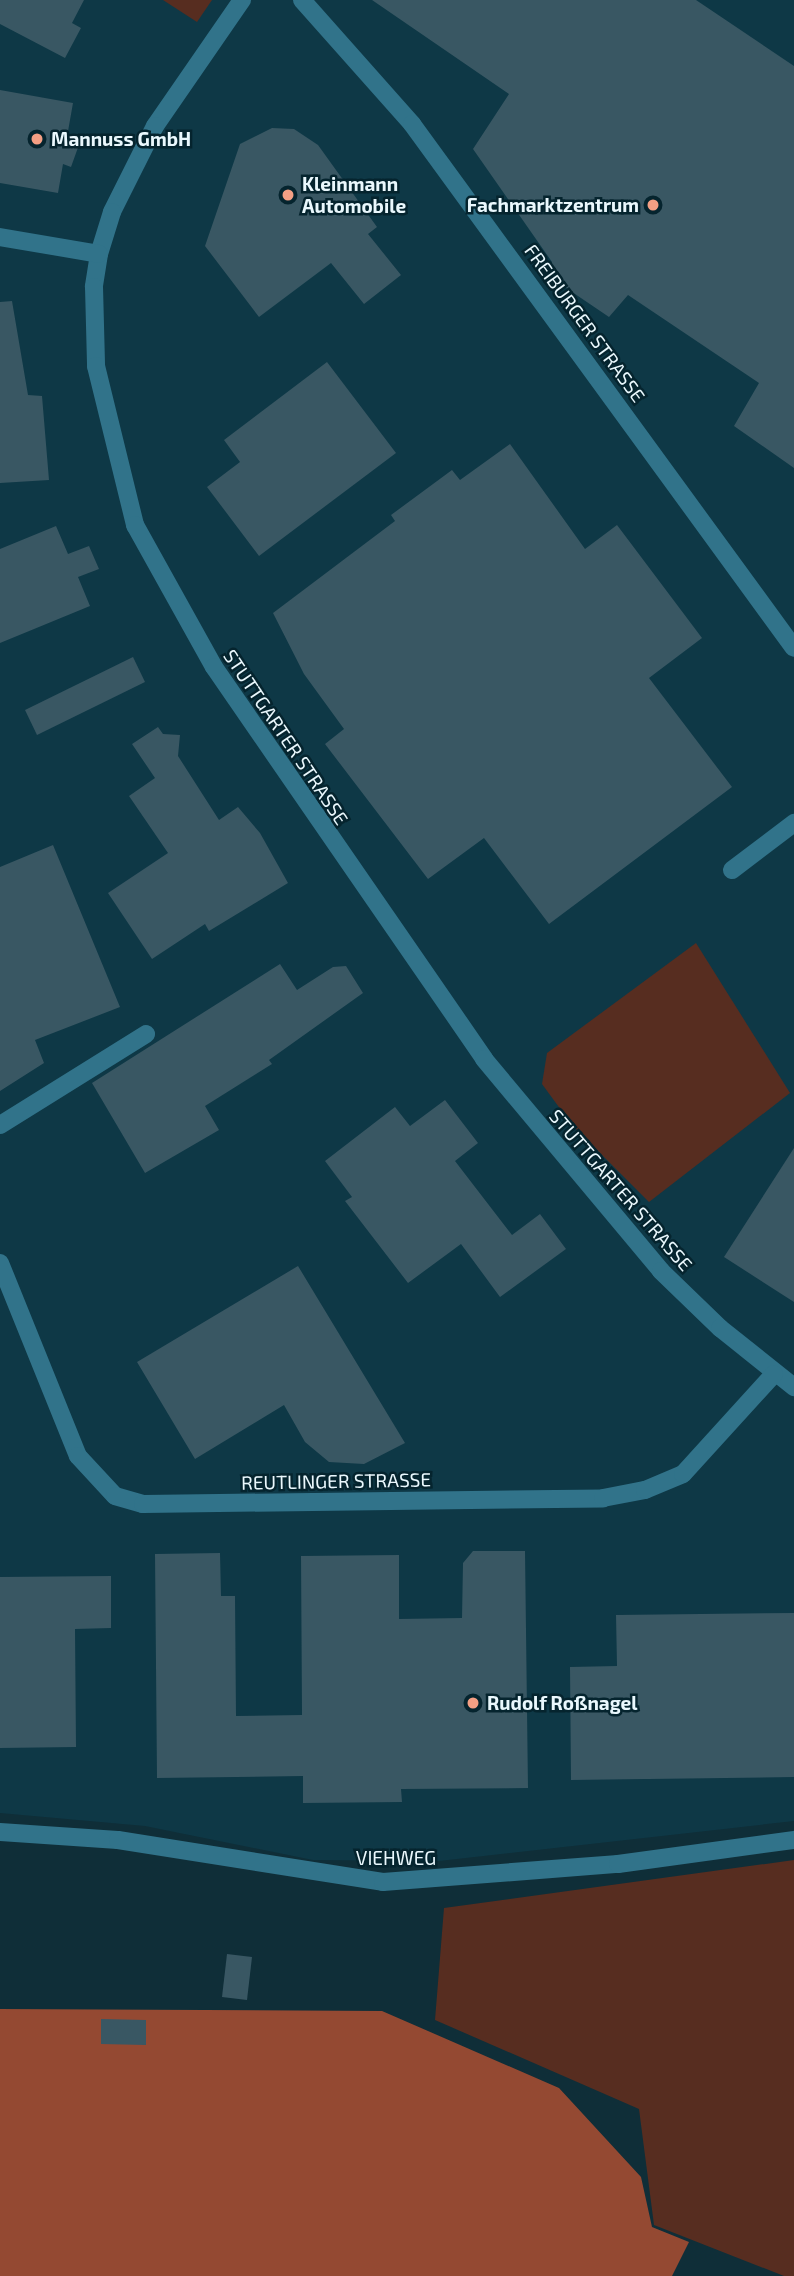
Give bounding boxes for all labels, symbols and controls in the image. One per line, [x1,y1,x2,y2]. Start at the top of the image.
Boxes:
place label: Mannuss GmbH [51,128,191,150]
marker: Mannuss GmbH [29,131,45,147]
place label: Kleinmann Automobile [302,173,406,217]
marker: Kleinmann Automobile [280,187,296,203]
place label: Fachmarktzentrum [467,194,639,216]
marker: Fachmarktzentrum [645,197,661,213]
street label: FREIBURGER STRASSE [520,240,650,406]
street label: STUTTGARTER STRASSE [219,645,353,829]
street label: STUTTGARTER STRASSE [545,1105,697,1275]
street label: REUTLINGER STRASSE [241,1468,431,1494]
place label: Rudolf Roßnagel [487,1692,638,1714]
marker: Rudolf Roßnagel [465,1695,481,1711]
street label: VIEHWEG [356,1847,436,1869]

